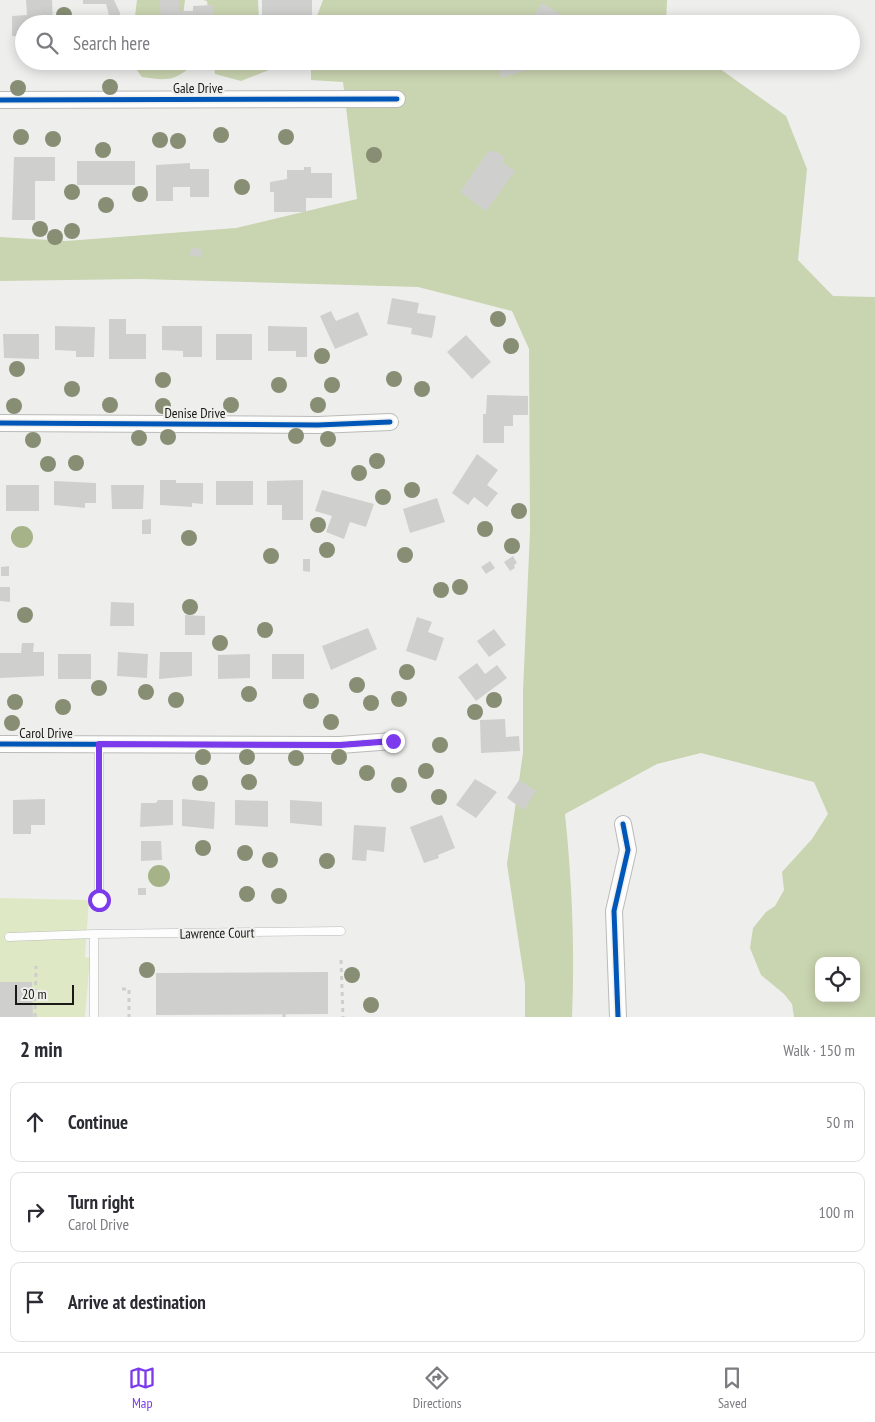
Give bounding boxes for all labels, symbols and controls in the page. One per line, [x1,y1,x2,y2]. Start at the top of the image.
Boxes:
search box [15,15,860,70]
icon: search [33,29,61,57]
text: Search here [73,31,150,55]
street label: Gale Drive [173,79,223,97]
street label: Denise Drive [164,404,226,422]
street label: Carol Drive [19,724,73,742]
route end [382,730,405,753]
route start [88,889,111,912]
street label: Lawrence Court [179,923,255,943]
map controls [815,957,860,1002]
button: locate [815,957,860,1002]
scale bar [15,982,74,1005]
text: 20 m [22,985,47,1003]
text: 2 min [20,1036,62,1063]
text: Walk · 150 m [783,1040,855,1060]
icon: ahead [21,1108,49,1136]
text: Continue [68,1110,128,1134]
text: 50 m [826,1112,854,1132]
text: Turn right [68,1190,134,1214]
icon: right [21,1198,49,1226]
text: 100 m [819,1202,854,1222]
text: Carol Drive [68,1214,129,1234]
icon: arrive [21,1288,49,1316]
text: Arrive at destination [68,1290,206,1314]
tab: Map [128,1364,156,1412]
tab: Directions [413,1364,461,1412]
tab: Saved [718,1364,747,1412]

